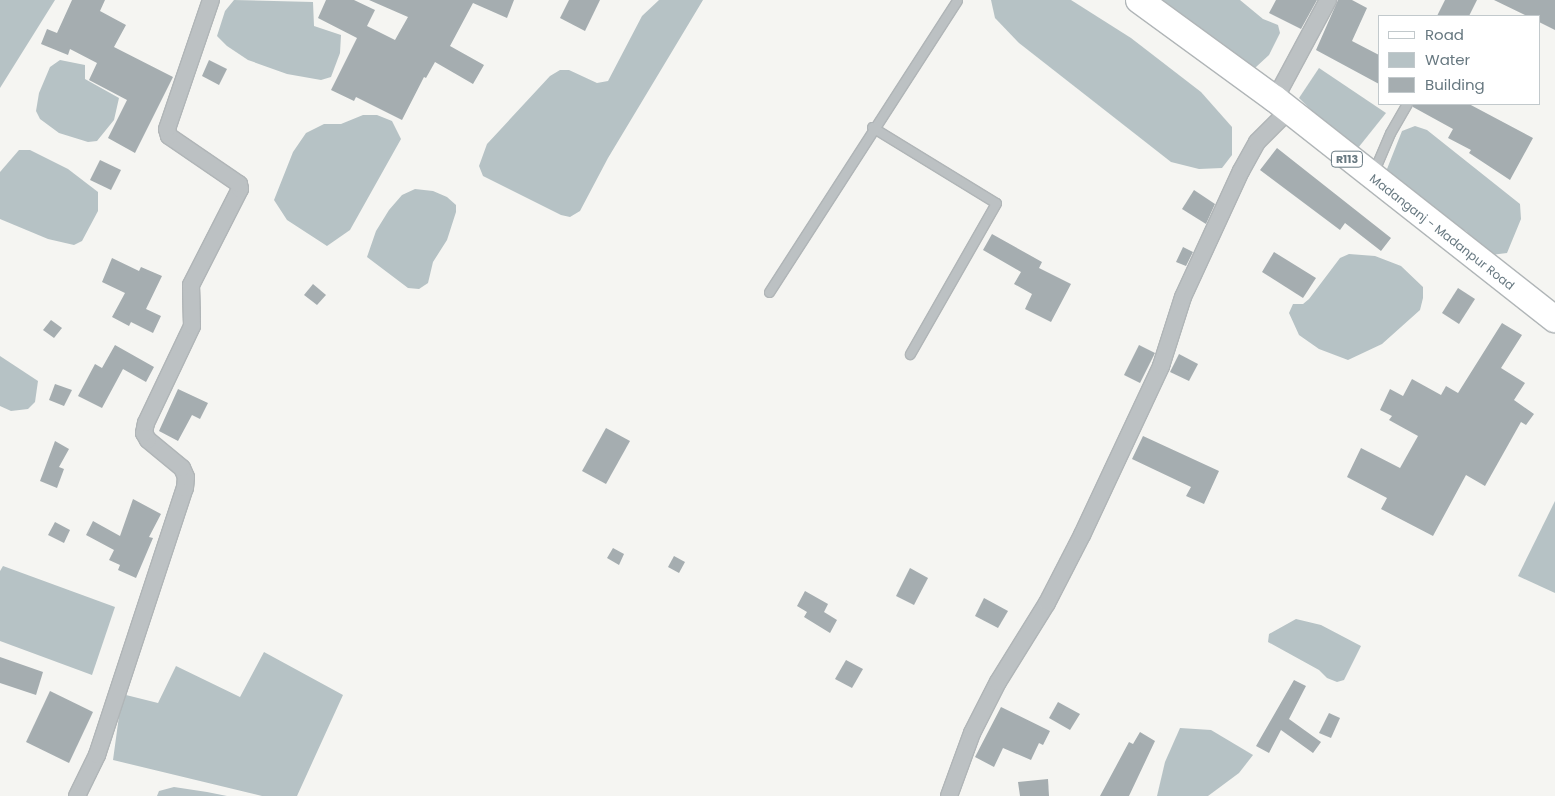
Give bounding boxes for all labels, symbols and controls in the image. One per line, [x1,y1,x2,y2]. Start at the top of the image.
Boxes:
legend [1378,15,1540,105]
text: Road [1425,24,1464,45]
text: Water [1425,49,1470,70]
text: Building [1425,74,1485,95]
road number: R113 [1331,150,1363,168]
street label: Madanganj - Madanpur Road [1367,171,1517,293]

